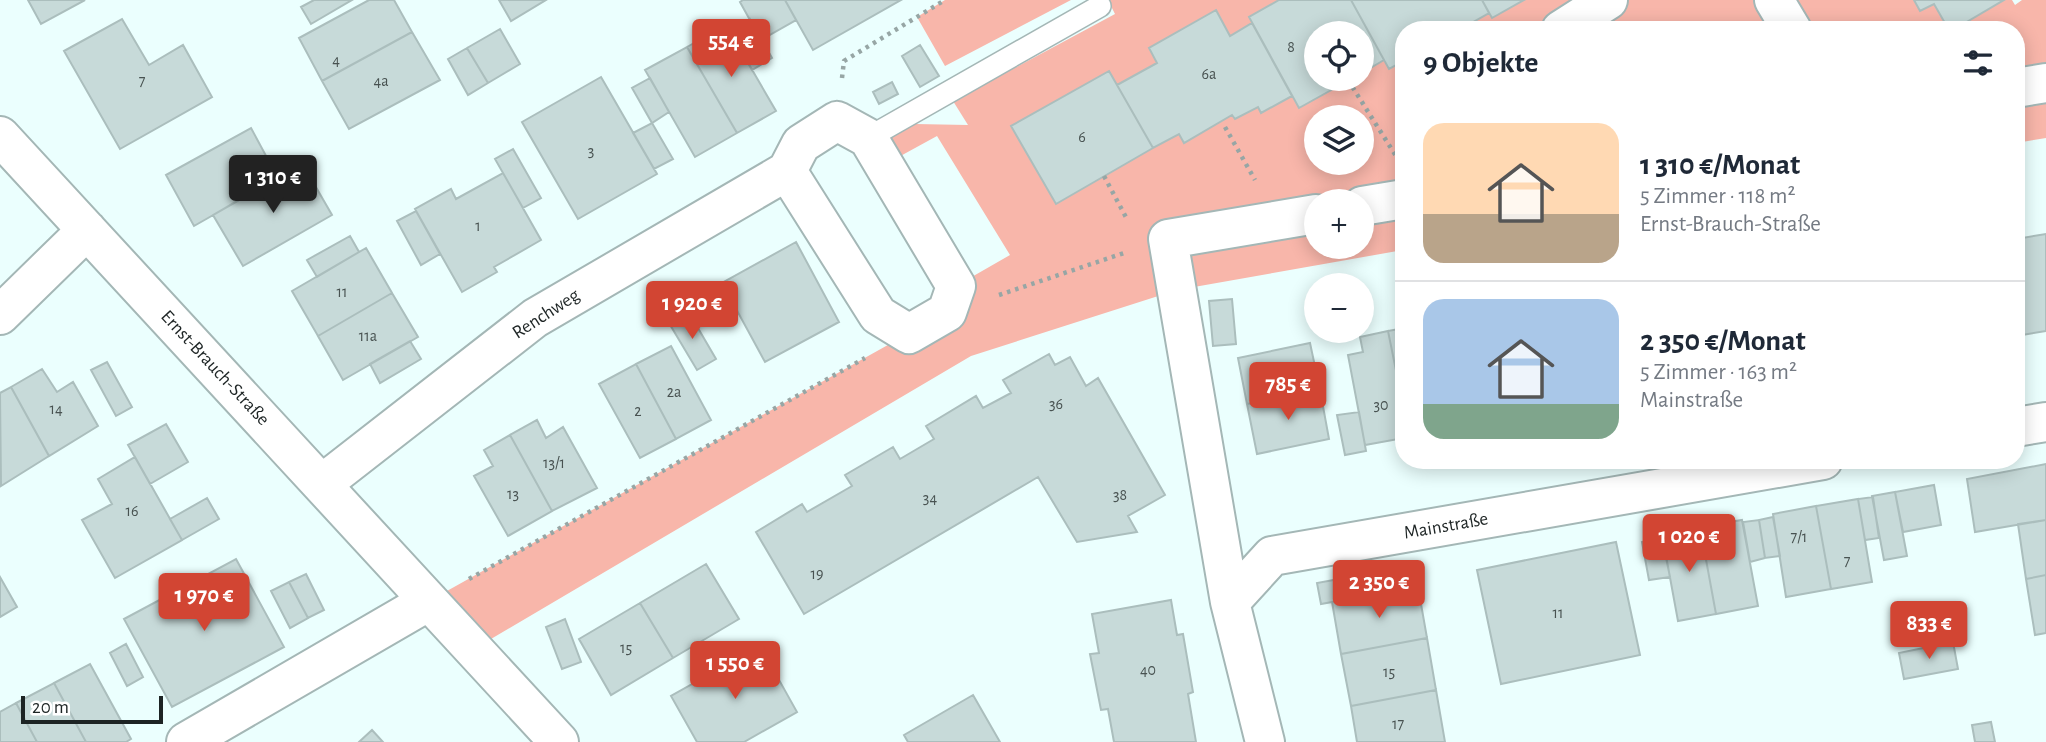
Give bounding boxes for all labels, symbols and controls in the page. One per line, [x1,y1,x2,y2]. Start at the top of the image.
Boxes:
pin: 554 € [682,20,780,79]
map controls [1304,21,1374,343]
button: locate [1304,21,1374,91]
text: 554 € [708,30,754,53]
house number: 8 [1287,39,1295,55]
icon: filters [1959,44,1997,82]
text: 9 Objekte [1423,48,1539,78]
house number: 4 [332,52,340,68]
house number: 6a [1202,66,1216,82]
house number: 7 [139,73,146,89]
house number: 4a [373,73,389,89]
button: layers [1304,105,1374,175]
house number: 6 [1078,129,1086,145]
house number: 3 [588,143,594,159]
text: 1 310 €/Monat [1640,150,1800,180]
icon: home [1479,151,1563,235]
pin: 1 310 € [208,156,338,215]
text: 1 310 € [245,166,301,189]
text: 5 Zimmer · 118 m² [1640,185,1796,208]
button: + [1304,189,1374,259]
text: Ernst-Brauch-Straße [1640,213,1821,236]
house number: 1 [475,218,481,234]
button: − [1304,273,1374,343]
pin: 1 920 € [627,282,757,341]
house number: 11 [336,284,348,300]
street label: Renchweg [509,285,584,343]
text: 1 920 € [662,292,722,315]
street label: Ernst-Brauch-Straße [157,307,273,429]
text: 2 350 €/Monat [1640,326,1806,356]
icon: home [1479,327,1563,411]
house number: 11a [359,328,377,344]
text: 5 Zimmer · 163 m² [1640,361,1797,384]
pin: 785 € [1239,362,1337,422]
text: 785 € [1265,373,1311,396]
house number: 2a [667,384,681,400]
text: Mainstraße [1640,389,1743,412]
house number: 36 [1049,396,1063,412]
house number: 30 [1373,397,1389,413]
house number: 14 [49,401,63,417]
house number: 2 [634,403,642,419]
house number: 13/1 [543,455,565,471]
house number: 13 [507,486,519,502]
house number: 38 [1113,487,1127,503]
house number: 34 [923,490,937,506]
house number: 16 [125,503,139,519]
street label: Mainstraße [1402,509,1490,543]
pin: 1 020 € [1624,514,1754,574]
text: 1 020 € [1659,525,1719,548]
house number: 7/1 [1791,529,1807,545]
house number: 7 [1844,553,1851,569]
pin: 2 350 € [1314,560,1444,620]
house number: 19 [810,566,824,582]
text: 2 350 € [1349,571,1409,594]
pin: 1 970 € [139,574,269,633]
text: 1 970 € [175,584,234,607]
pin: 833 € [1880,602,1978,661]
house number: 11 [1552,605,1564,621]
text: 833 € [1906,612,1952,635]
house number: 15 [620,640,632,656]
pin: 1 550 € [670,642,800,701]
text: 1 550 € [706,652,764,675]
house number: 40 [1140,662,1156,678]
house number: 15 [1383,664,1395,680]
scale bar [21,693,163,725]
text: 20 m [32,698,69,717]
house number: 17 [1392,716,1404,732]

